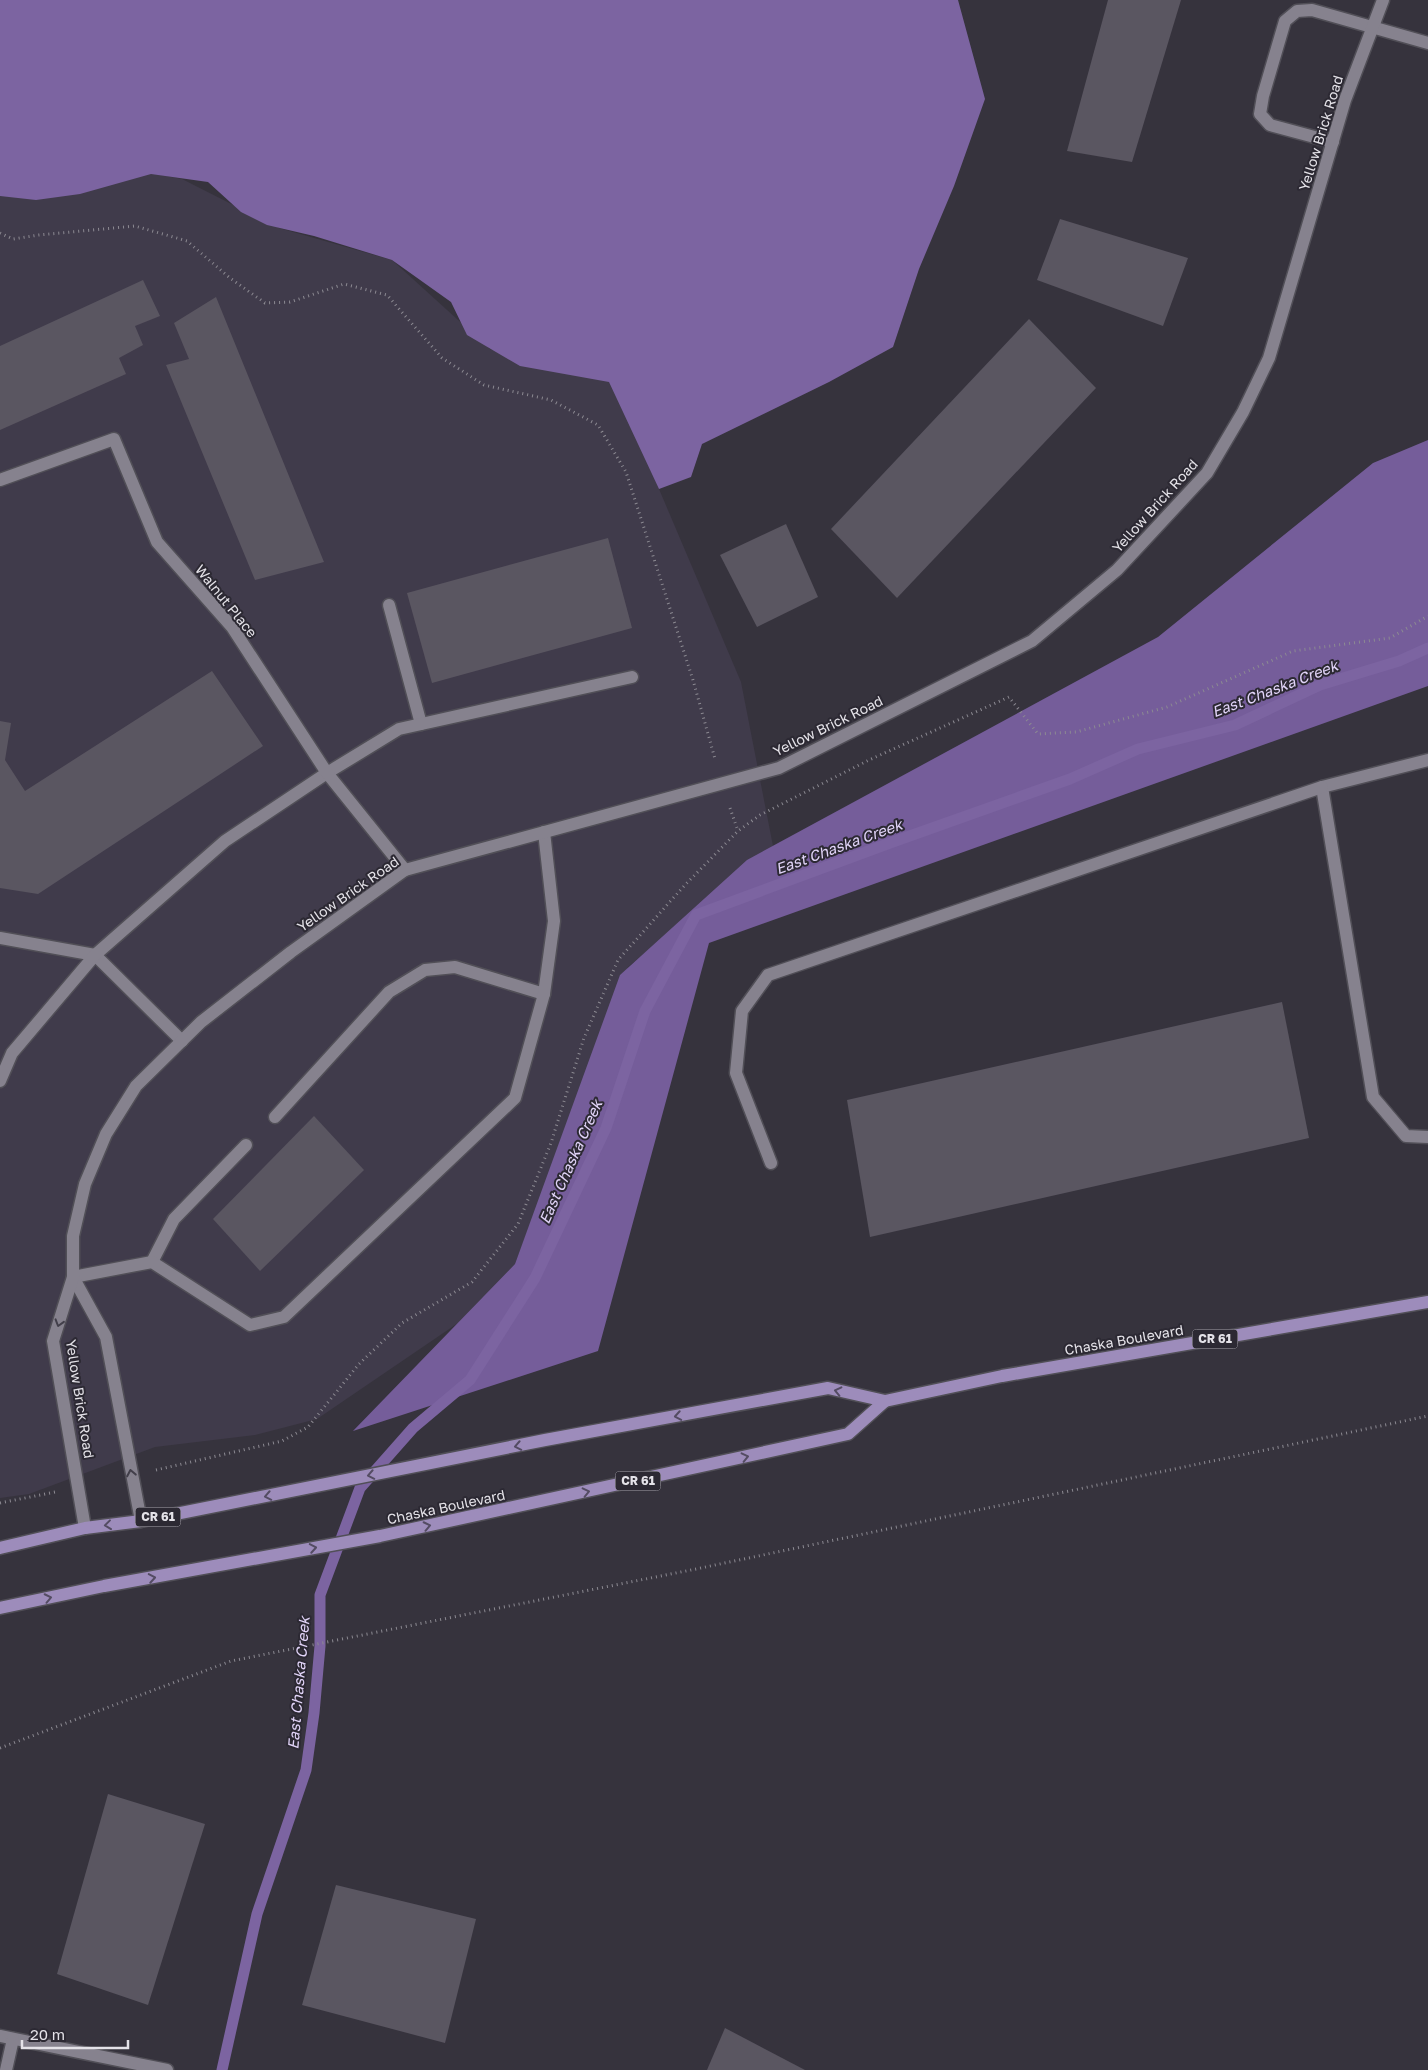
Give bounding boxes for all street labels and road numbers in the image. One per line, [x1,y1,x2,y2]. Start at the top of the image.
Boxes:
street label: Yellow Brick Road [1295,73,1346,193]
street label: Yellow Brick Road [1108,455,1201,556]
street label: Walnut Place [192,561,261,641]
street label: Yellow Brick Road [770,692,885,759]
street label: Yellow Brick Road [294,852,402,935]
street label: Chaska Boulevard [1063,1321,1185,1358]
road number: CR 61 [1192,1330,1238,1348]
street label: Yellow Brick Road [63,1338,98,1459]
road number: CR 61 [616,1472,660,1490]
street label: Chaska Boulevard [385,1486,507,1527]
road number: CR 61 [136,1508,180,1526]

